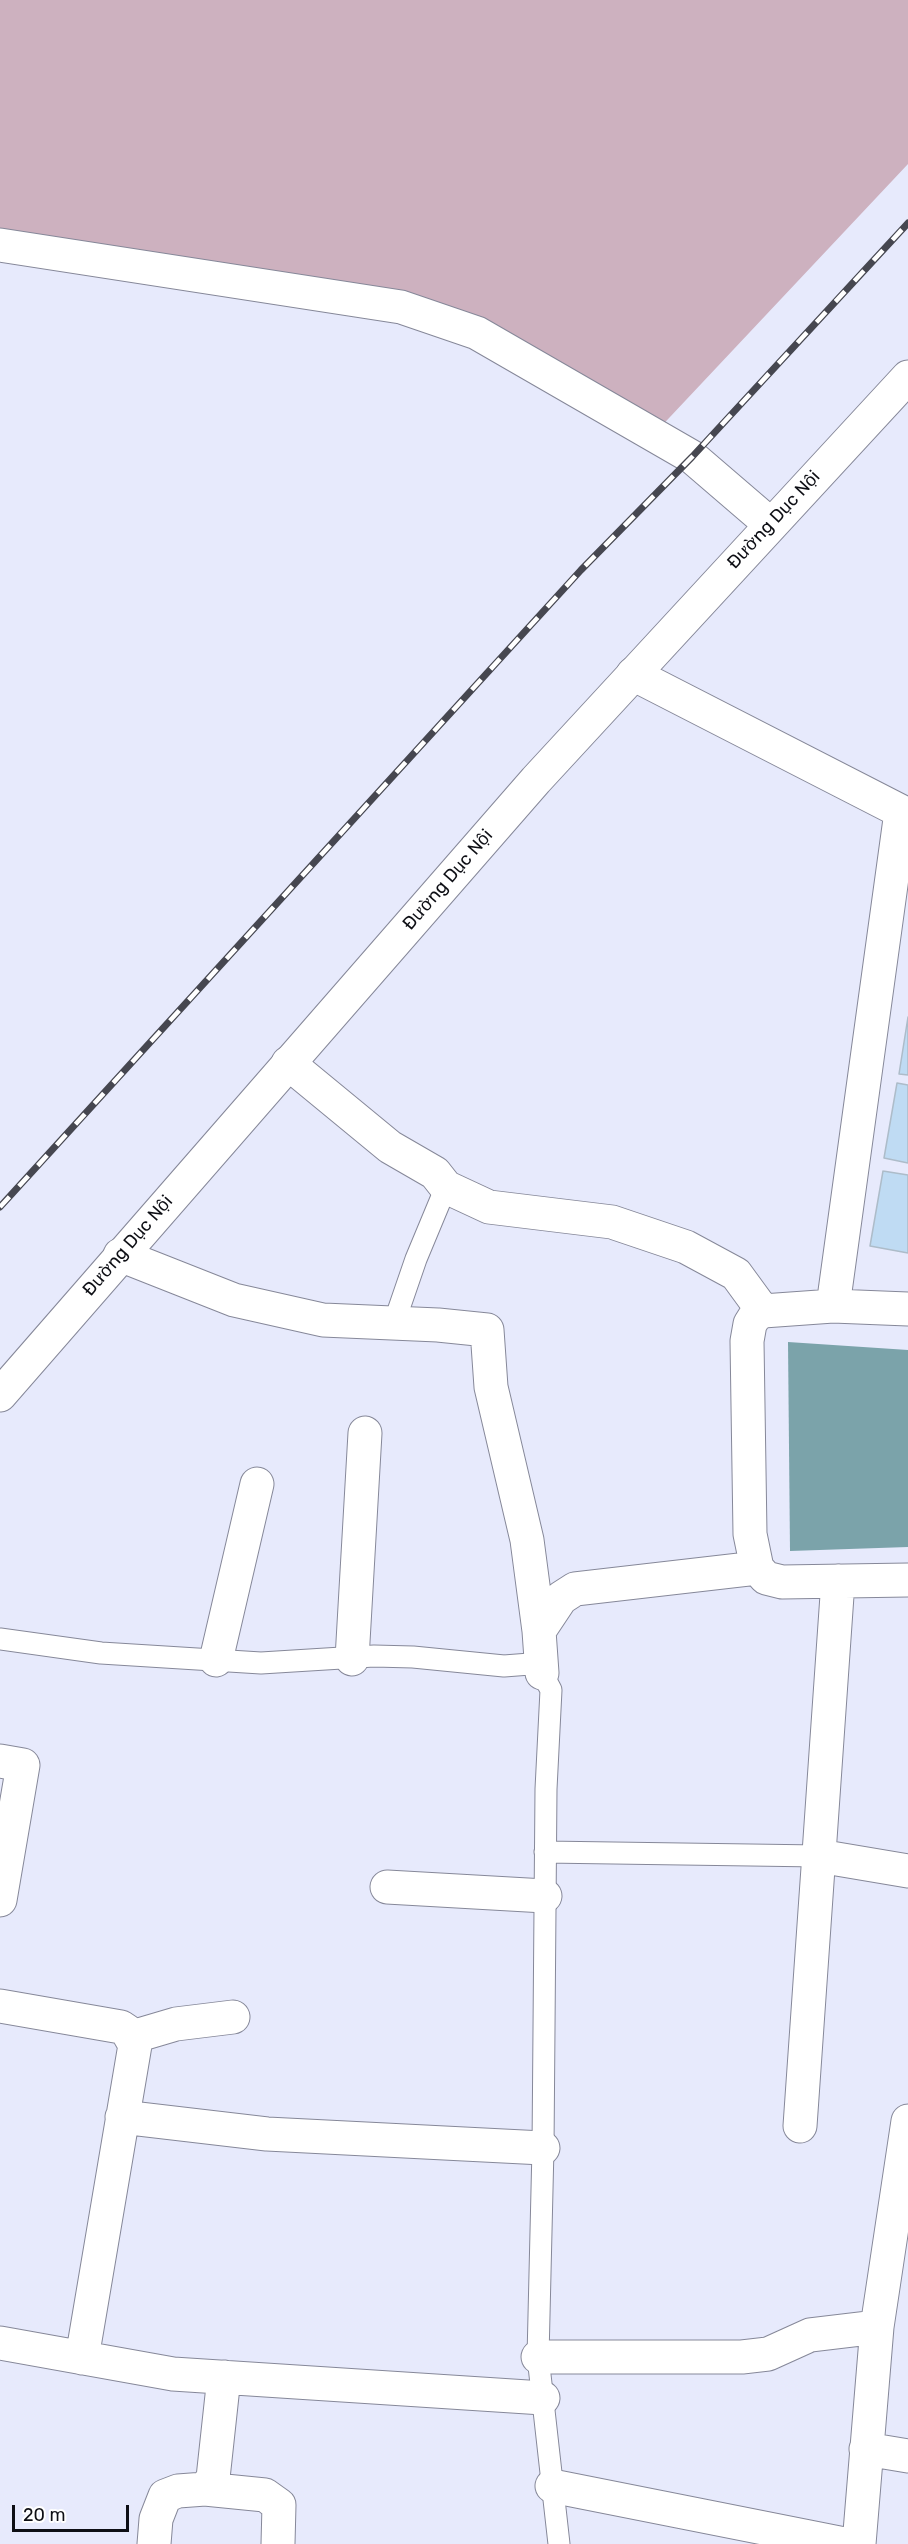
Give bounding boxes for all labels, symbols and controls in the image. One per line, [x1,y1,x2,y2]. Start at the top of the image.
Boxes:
street label: Đường Dục Nội [723,467,825,573]
street label: Đường Dục Nội [398,825,498,935]
street label: Đường Dục Nội [78,1191,178,1301]
scale bar [15,2493,132,2531]
text: 20 m [23,2504,65,2526]

